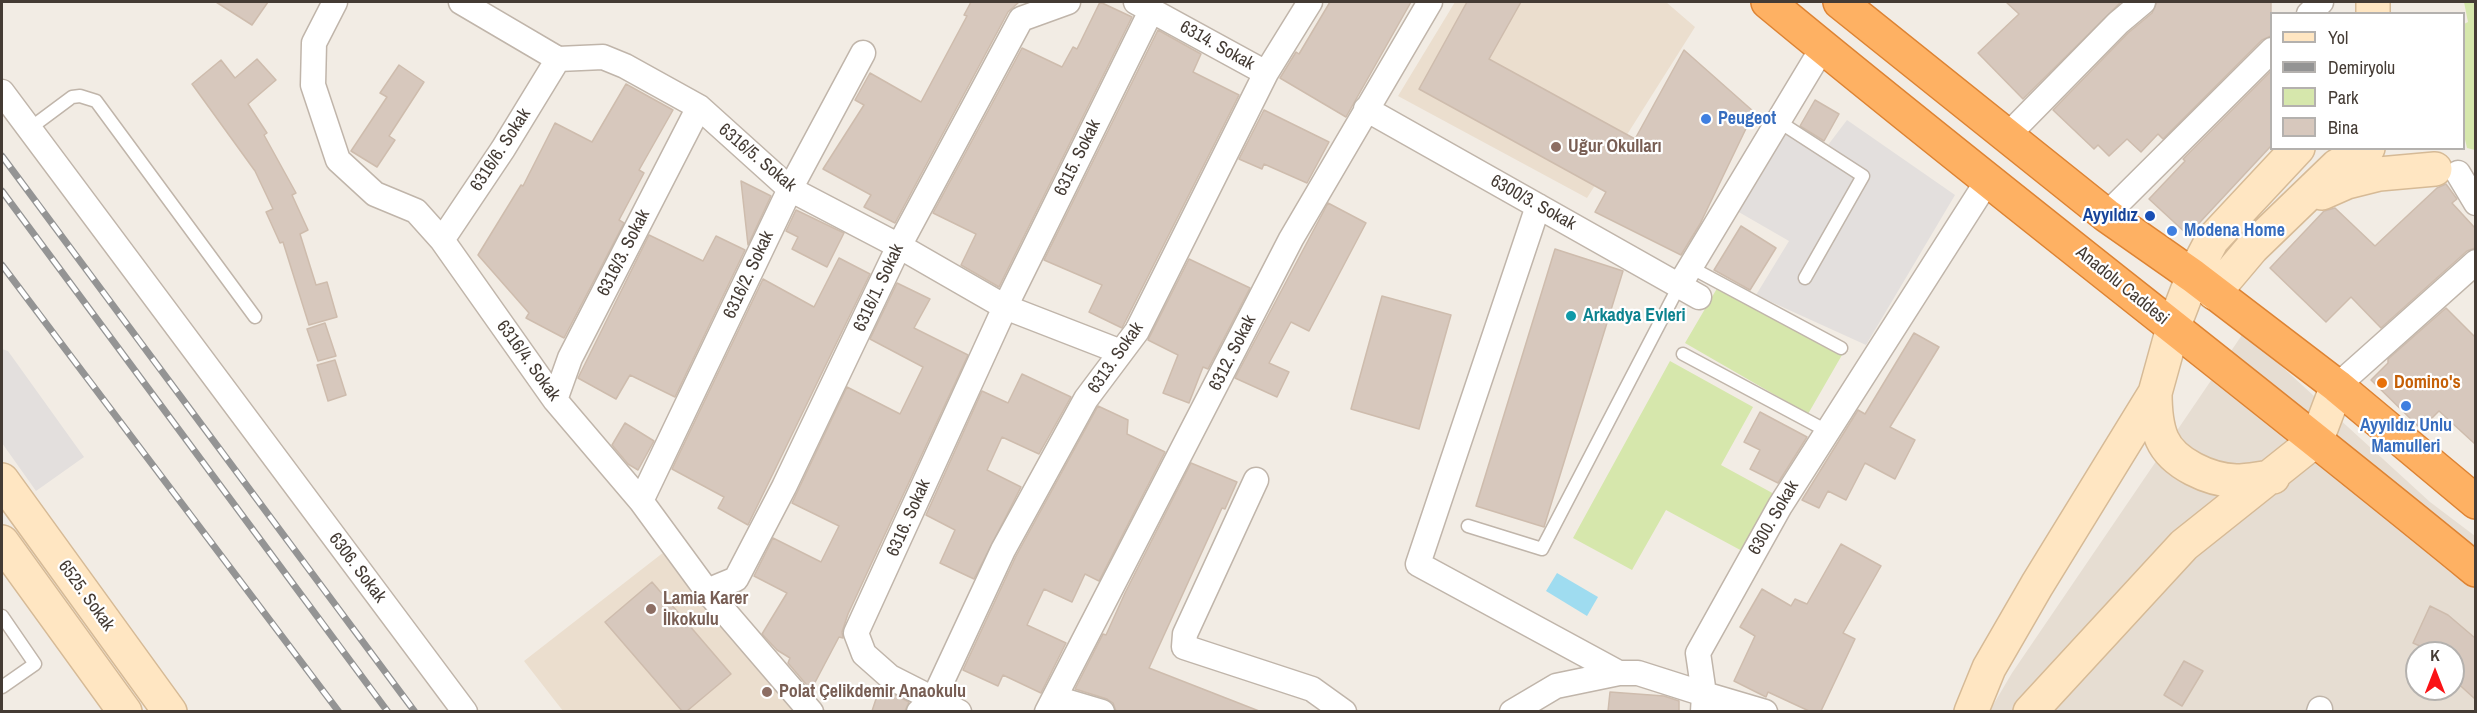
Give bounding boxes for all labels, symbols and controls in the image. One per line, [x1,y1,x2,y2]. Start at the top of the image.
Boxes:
legend [2270,12,2465,150]
street label: 6314. Sokak [1176,17,1258,75]
text: Yol [2328,25,2348,50]
text: Demiryolu [2328,55,2395,80]
text: Park [2328,85,2358,110]
street label: 6316/6. Sokak [466,105,536,195]
place label: Peugeot [1718,108,1776,130]
marker: Peugeot [1699,112,1713,126]
text: Bina [2328,115,2358,140]
street label: 6315. Sokak [1050,116,1106,200]
street label: 6316/5. Sokak [714,119,800,197]
place label: Uğur Okulları [1568,136,1662,158]
marker: Uğur Okulları [1549,140,1563,154]
street label: 6300/3. Sokak [1486,171,1580,235]
place label: Ayyıldız [2083,205,2138,227]
street label: 6316/3. Sokak [593,206,655,300]
marker: Ayyıldız [2143,209,2157,223]
place label: Modena Home [2184,220,2285,242]
marker: Modena Home [2165,224,2179,238]
street label: 6316/2. Sokak [719,228,779,322]
street label: 6316/1. Sokak [849,241,909,335]
street label: Anadolu Caddesi [2071,242,2173,330]
place label: Arkadya Evleri [1583,305,1686,327]
marker: Arkadya Evleri [1564,309,1578,323]
street label: 6312. Sokak [1205,312,1261,394]
street label: 6316/4. Sokak [492,316,564,406]
street label: 6313. Sokak [1084,318,1148,398]
place label: Domino's [2394,372,2461,394]
marker: Domino's [2375,376,2389,390]
marker: Ayyıldız Unlu Mamulleri [2399,399,2413,413]
place label: Ayyıldız Unlu Mamulleri [2360,415,2452,458]
street label: 6316. Sokak [882,476,936,560]
street label: 6300. Sokak [1744,477,1804,559]
street label: 6306. Sokak [324,529,390,607]
street label: 6525. Sokak [53,556,119,636]
place label: Lamia Karer İlkokulu [663,588,748,630]
marker: Lamia Karer İlkokulu [644,602,658,616]
north arrow [2405,641,2465,701]
text: K [2430,644,2440,666]
place label: Polat Çelikdemir Anaokulu [779,681,966,703]
marker: Polat Çelikdemir Anaokulu [760,685,774,699]

